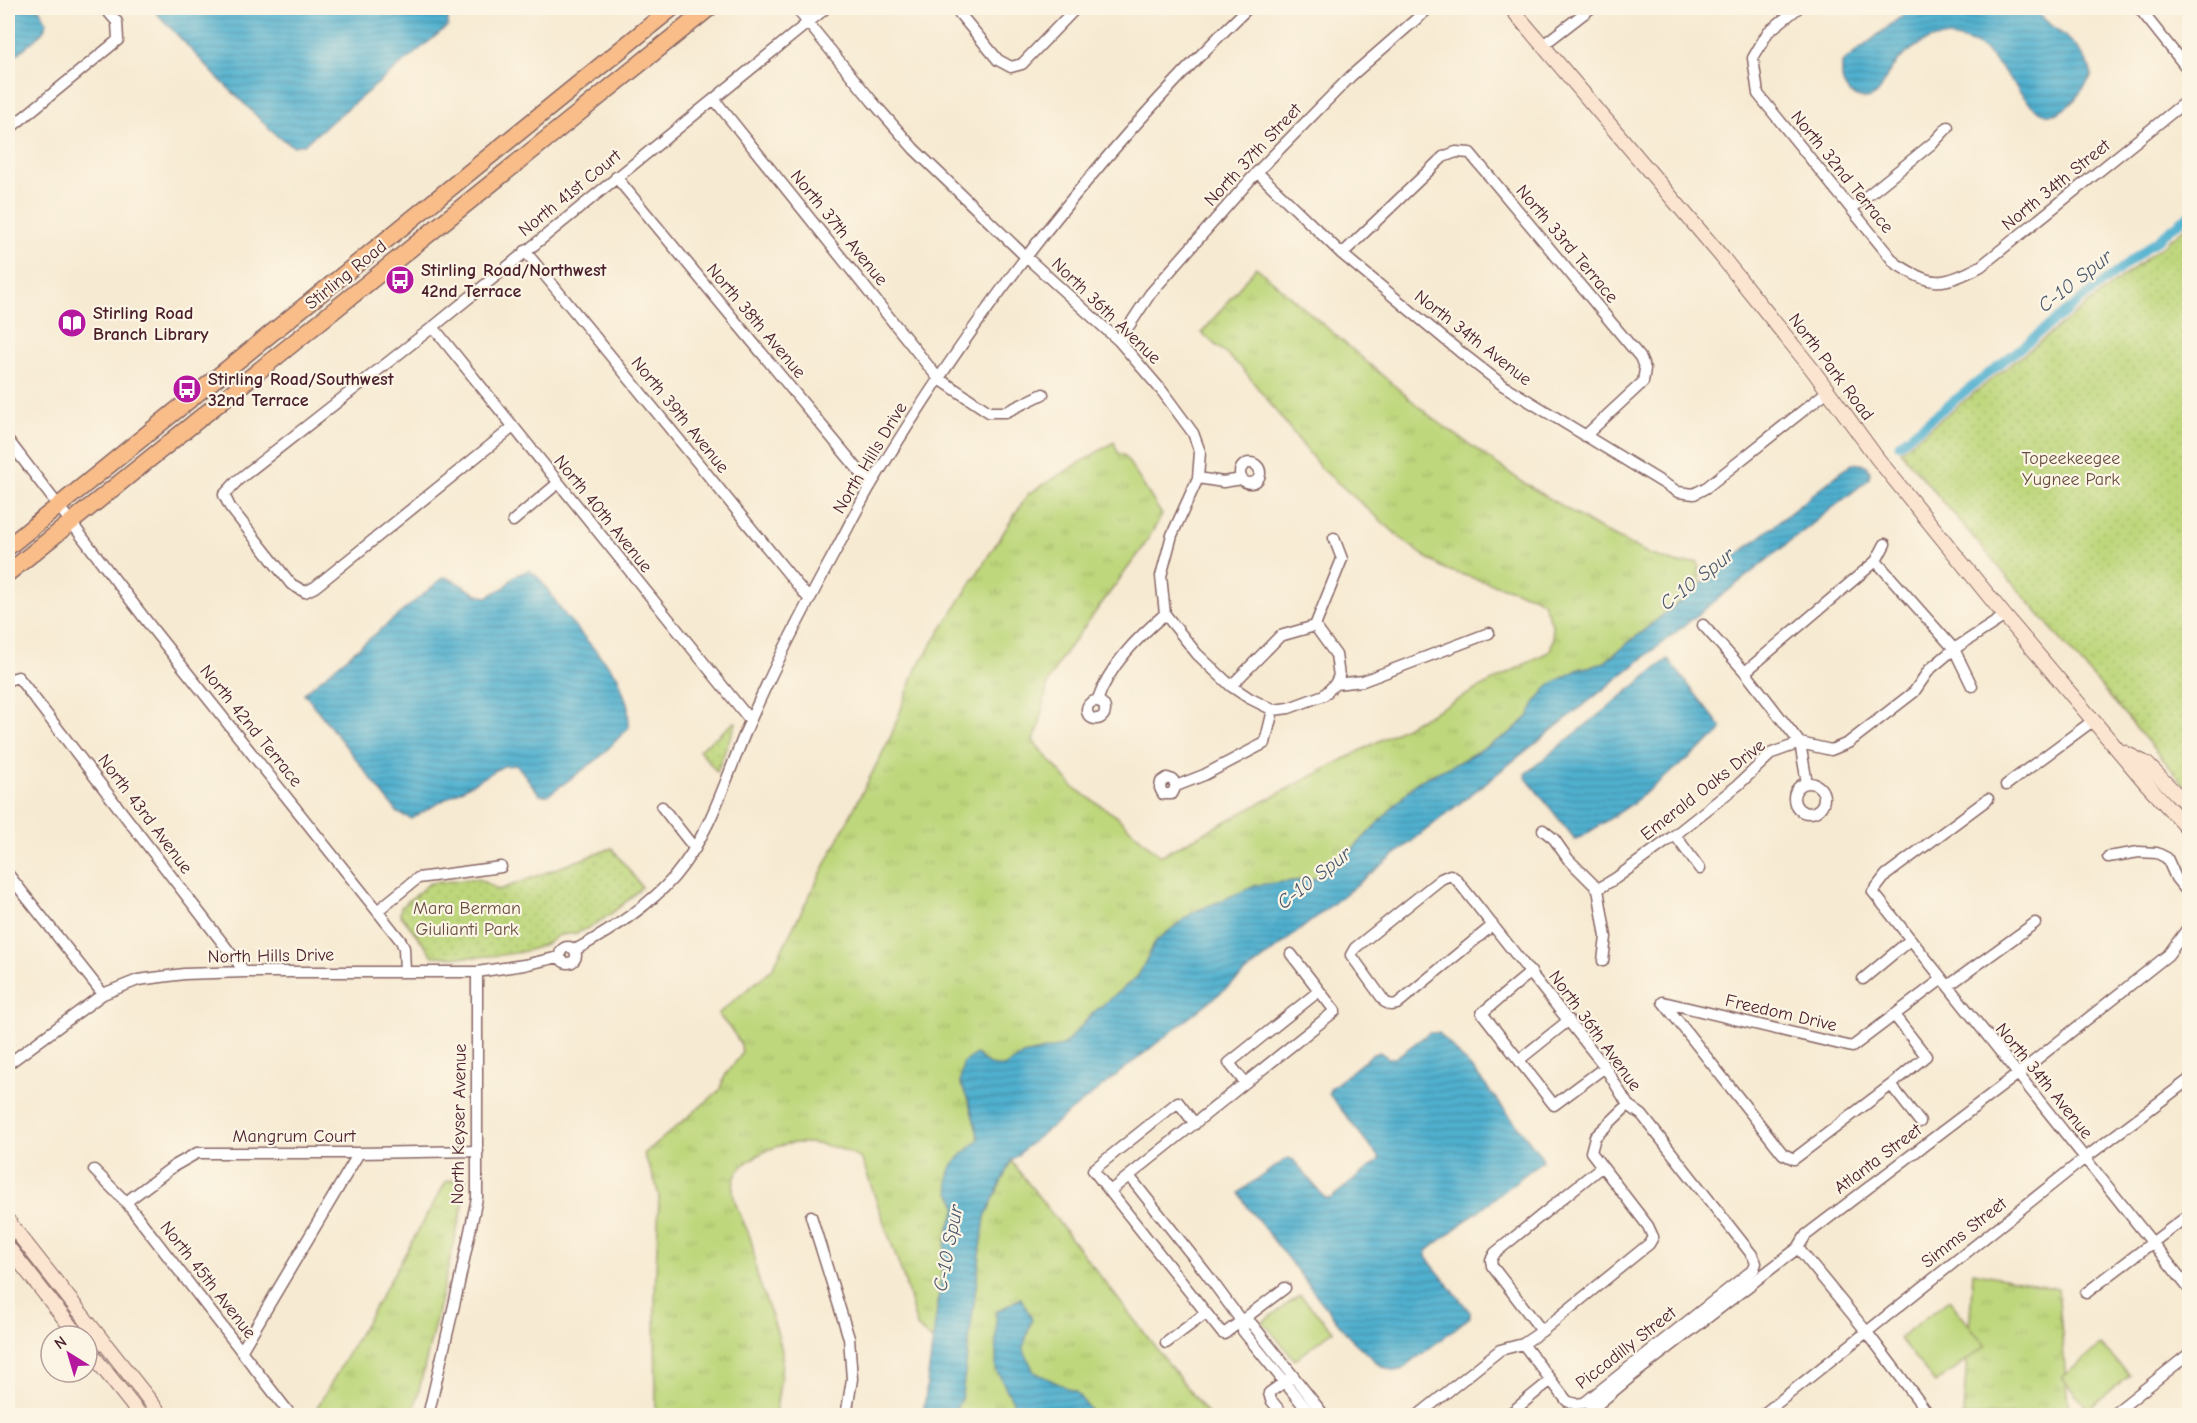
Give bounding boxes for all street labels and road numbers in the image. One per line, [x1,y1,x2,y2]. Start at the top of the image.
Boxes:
street label: North 37th Street [1200,99,1307,211]
street label: North 32nd Terrace [1786,107,1898,237]
street label: North 34th Street [1998,134,2115,235]
street label: North 41st Court [514,145,626,241]
street label: North 37th Avenue [786,166,892,290]
street label: North 33rd Terrace [1512,181,1622,307]
street label: Stirling Road [301,236,391,314]
street label: North 36th Avenue [1047,253,1165,369]
street label: North 38th Avenue [702,259,810,383]
street label: North 34th Avenue [1410,286,1536,390]
street label: North Park Road [1784,309,1878,425]
street label: North 39th Avenue [627,353,733,477]
street label: North Hills Drive [828,398,912,518]
street label: North 40th Avenue [549,451,657,577]
street label: North 42nd Terrace [195,661,307,791]
street label: Emerald Oaks Drive [1637,735,1769,845]
street label: North 43rd Avenue [93,750,197,878]
street label: North Hills Drive [208,944,334,968]
street label: North 36th Avenue [1544,967,1646,1095]
street label: Freedom Drive [1723,990,1839,1036]
street label: North 34th Avenue [1991,1019,2097,1143]
street label: North Keyser Avenue [447,1043,471,1205]
street label: Atlanta Street [1830,1119,1926,1199]
street label: Mangrum Court [232,1126,356,1147]
street label: Simms Street [1917,1193,2011,1273]
street label: North 45th Avenue [156,1217,260,1343]
street label: Piccadilly Street [1572,1302,1681,1394]

